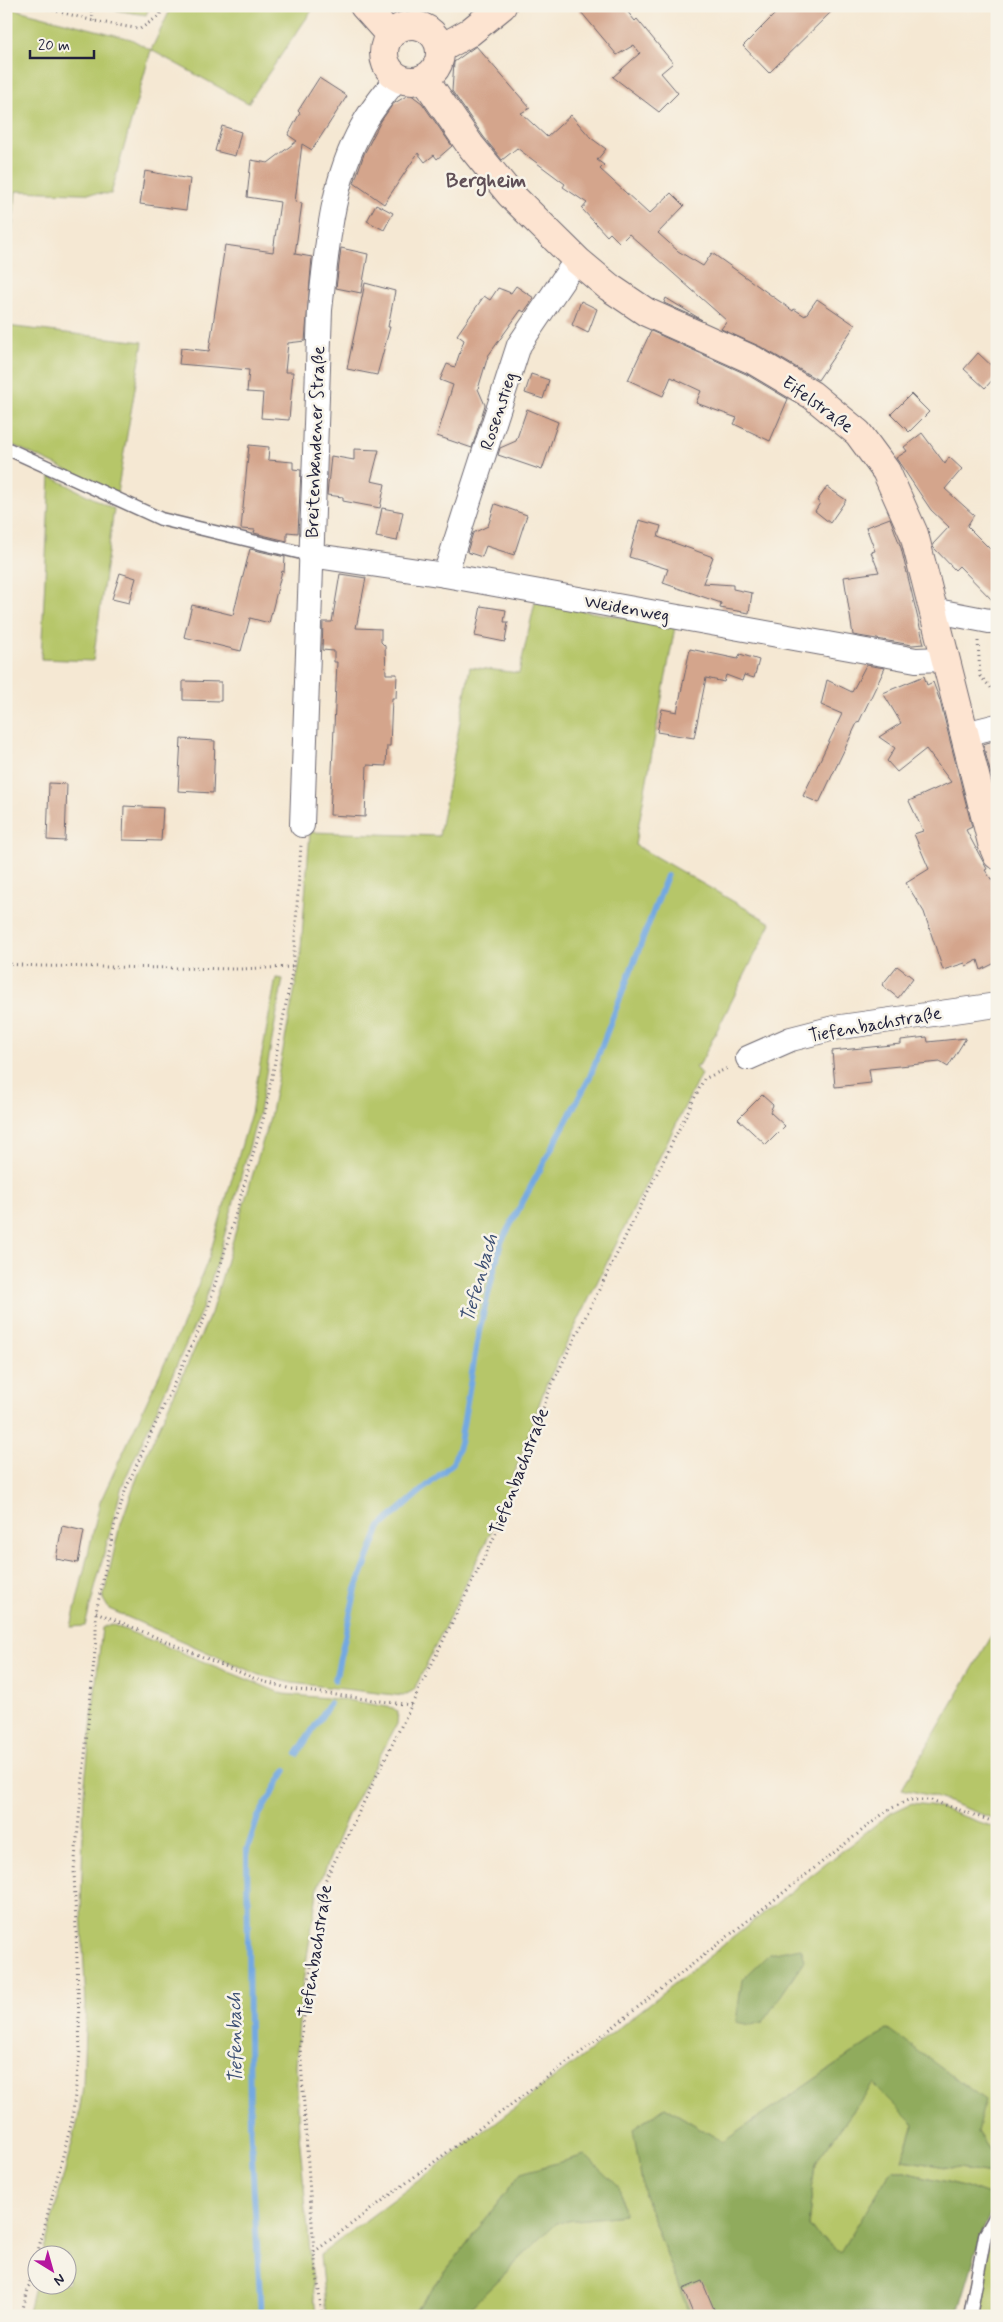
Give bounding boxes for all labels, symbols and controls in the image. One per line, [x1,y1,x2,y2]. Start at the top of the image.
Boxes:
scale bar [30,28,94,60]
text: 20 m [38,36,70,56]
district label: Bergheim [446,168,526,197]
street label: Breitenbendener Straße [301,345,331,539]
street label: Rosenstieg [475,369,523,453]
street label: Eifelstraße [777,371,858,439]
street label: Weidenweg [582,590,671,628]
street label: Tiefenbachstraße [807,1001,944,1048]
water label: Tiefenbach [455,1231,504,1326]
street label: Tiefenbachstraße [485,1404,555,1538]
street label: Tiefenbachstraße [294,1883,338,2019]
water label: Tiefenbach [222,1992,249,2084]
north arrow [28,2244,78,2294]
text: N [50,2270,68,2290]

